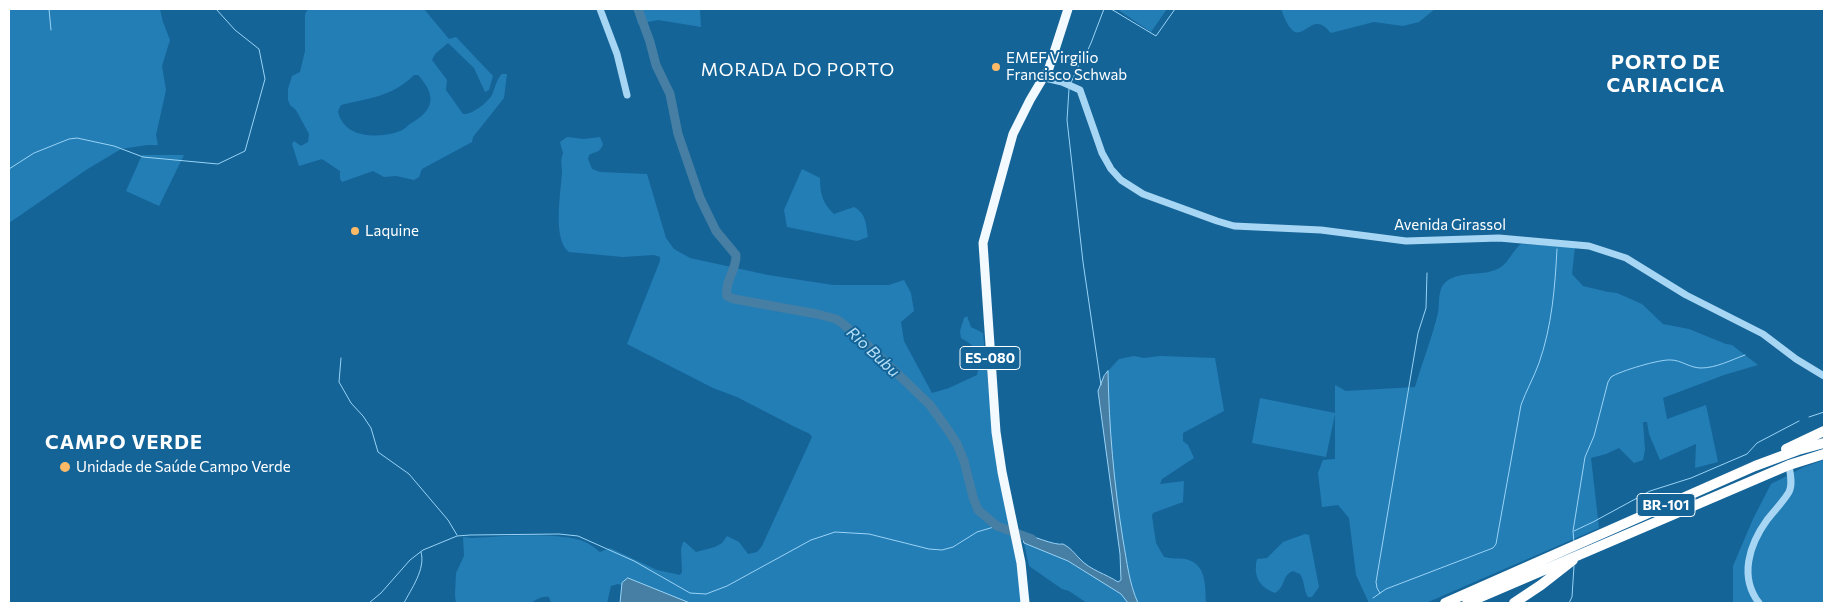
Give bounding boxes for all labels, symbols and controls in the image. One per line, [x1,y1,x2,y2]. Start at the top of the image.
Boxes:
place label: EMEF Virgilio Francisco Schwab [1006,49,1127,84]
district label: PORTO DE CARIACICA [1605,50,1727,97]
district label: MORADA DO PORTO [699,59,897,81]
marker: EMEF Virgilio Francisco Schwab [990,61,1002,73]
street label: Avenida Girassol [1394,216,1506,234]
place label: Laquine [365,222,419,240]
marker: Laquine [349,225,361,237]
water label: Rio Bubu [843,323,903,381]
road number: ES-080 [960,346,1020,369]
district label: CAMPO VERDE [44,430,204,454]
place label: Unidade de Saúde Campo Verde [76,458,291,476]
marker: Unidade de Saúde Campo Verde [58,460,72,474]
road number: BR-101 [1637,494,1695,516]

